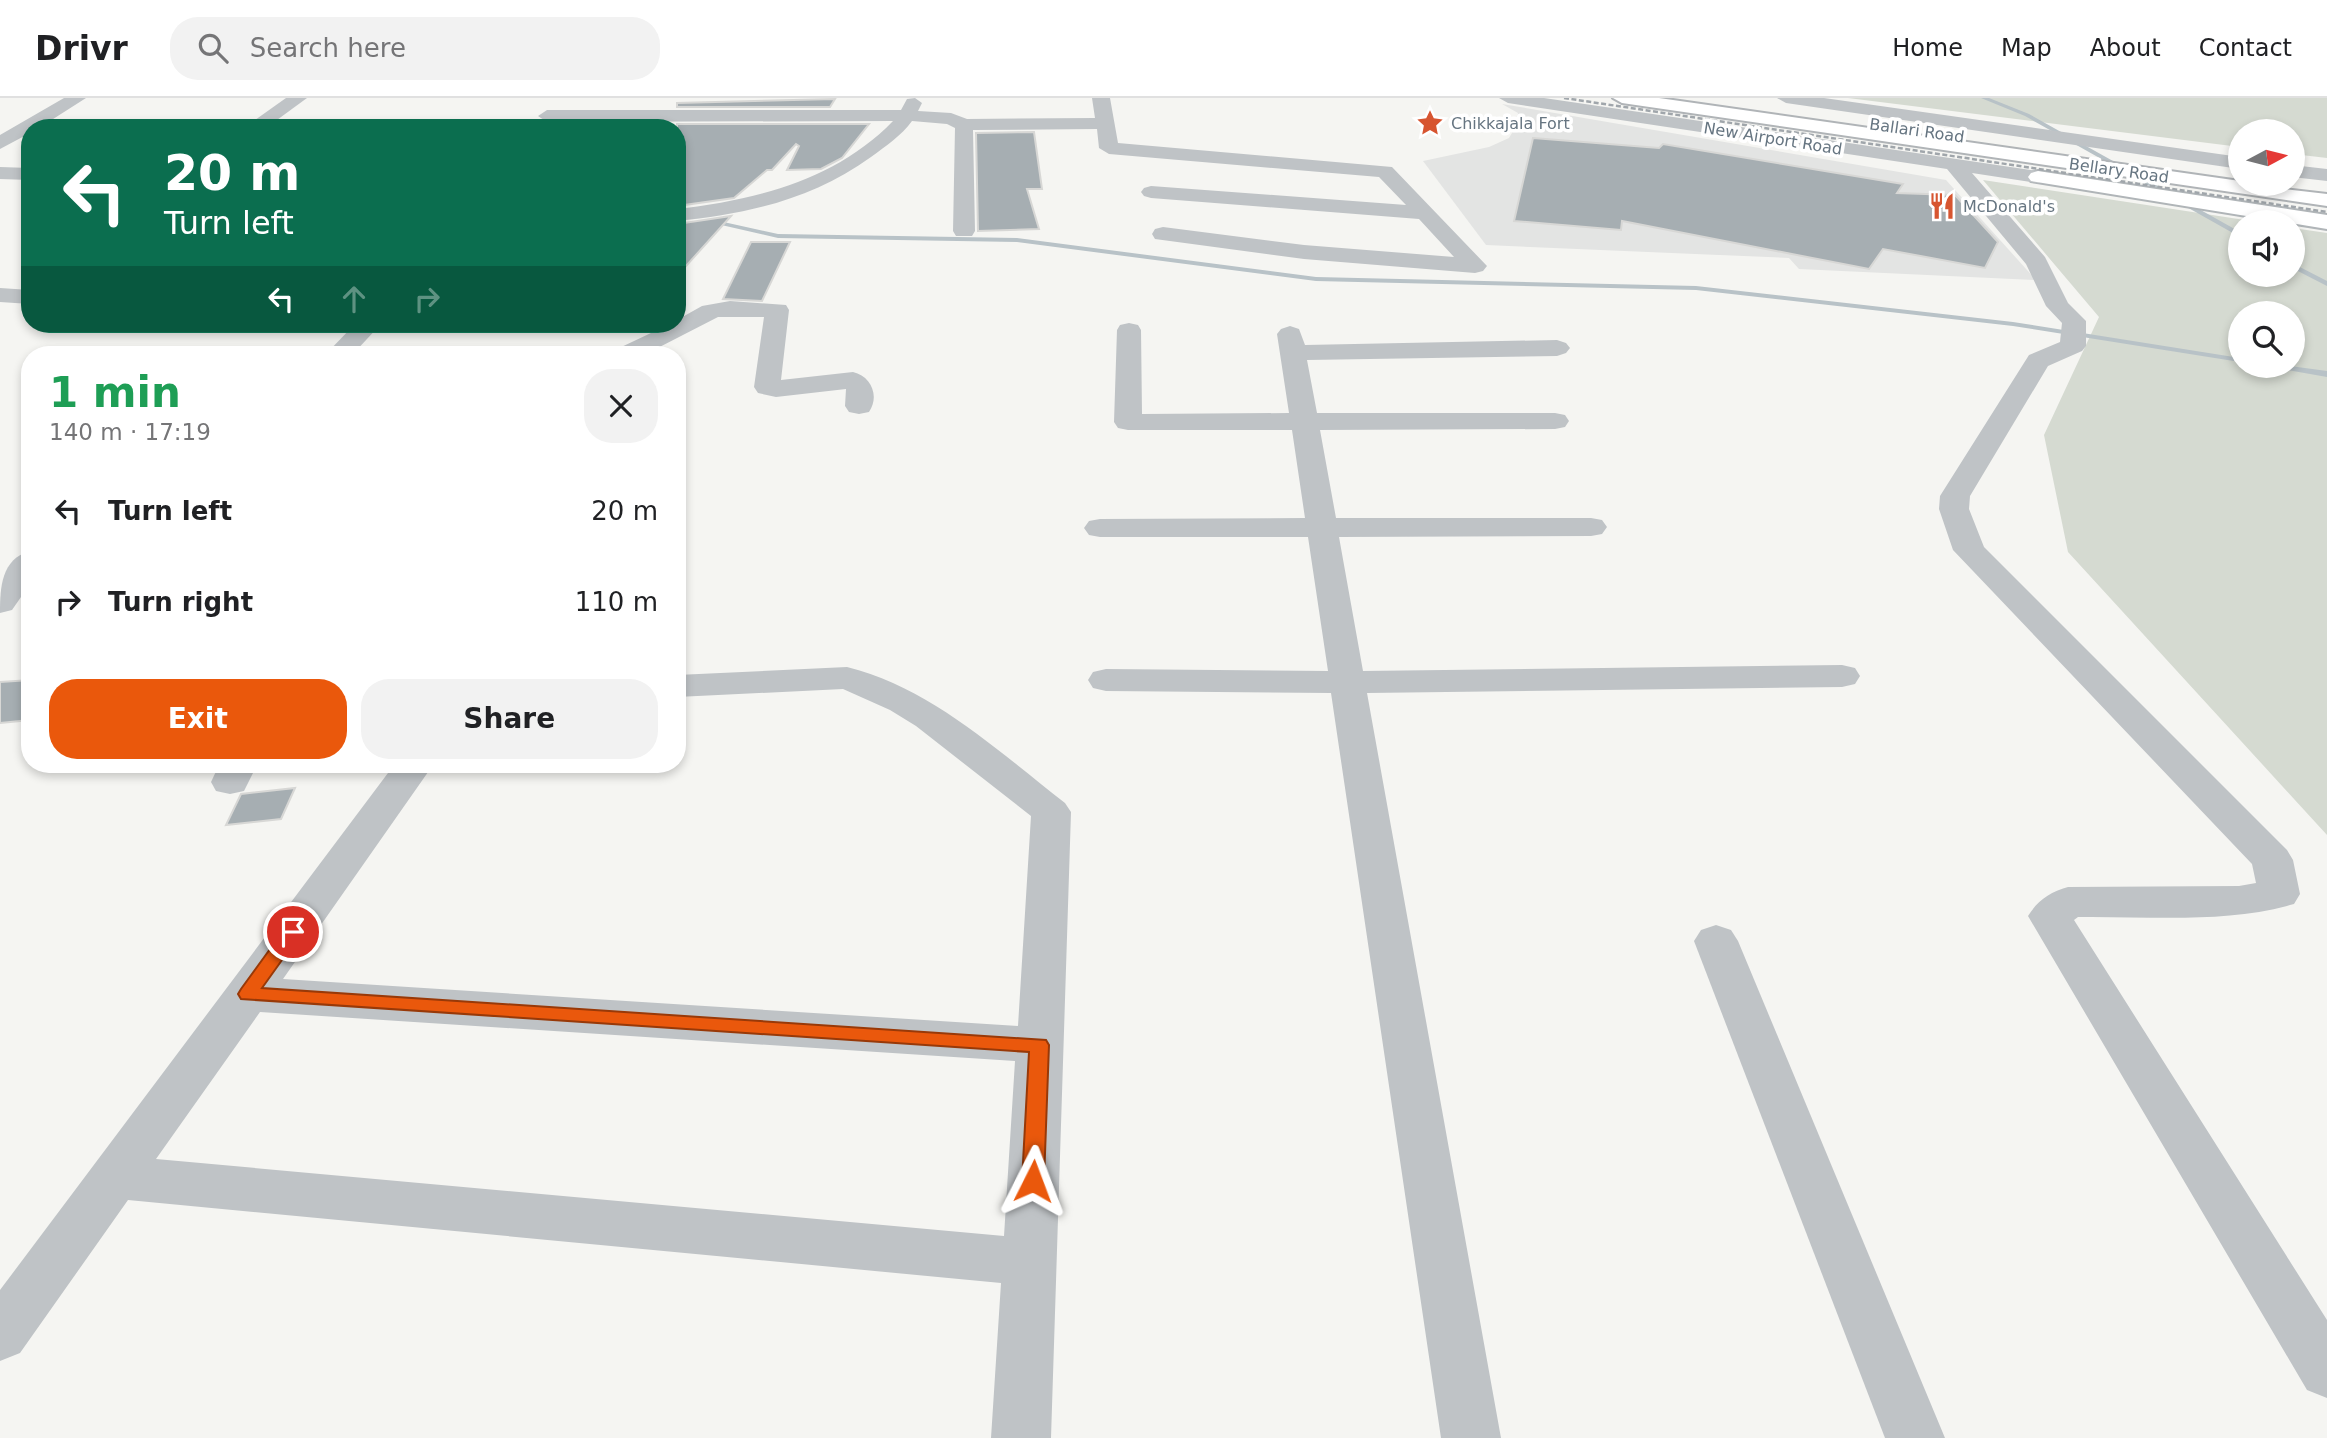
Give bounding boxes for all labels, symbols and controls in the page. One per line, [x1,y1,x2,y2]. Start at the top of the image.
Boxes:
search box [170,17,660,80]
text: Drivr [35,29,128,68]
icon: search [194,29,232,67]
text: Search here [250,33,406,63]
text: Home [1892,34,1963,62]
text: Map [2001,34,2052,62]
text: About [2090,34,2161,62]
text: Contact [2199,34,2292,62]
place icon: Chikkajala Fort [1415,108,1445,138]
place label: Chikkajala Fort [1451,114,1570,133]
street label: Ballari Road [1868,114,1966,147]
street label: New Airport Road [1702,118,1844,159]
north arrow [2228,119,2305,196]
map controls [2228,119,2305,378]
text: 20 m [164,145,300,202]
icon: left [49,147,140,238]
street label: Bellary Road [2068,154,2170,187]
restaurant icon: McDonald's [1927,191,1957,221]
place label: McDonald's [1963,197,2055,216]
text: Turn left [164,204,294,242]
button: sound [2228,210,2305,287]
icon: left [262,280,300,318]
icon: ahead [335,280,373,318]
icon: right [408,280,446,318]
button: search [2228,301,2305,378]
text: 1 min [49,368,181,417]
button: close [584,369,658,443]
text: 140 m · 17:19 [49,419,211,445]
icon: left [49,492,87,530]
text: Turn left [108,496,232,526]
text: 20 m [591,496,658,526]
icon: right [49,583,87,621]
text: Turn right [108,587,253,617]
text: 110 m [575,587,658,617]
button: Exit [49,679,347,759]
button: Share [361,679,658,759]
pin [263,902,323,962]
icon: arrive [274,913,312,951]
position arrow [996,1144,1070,1218]

